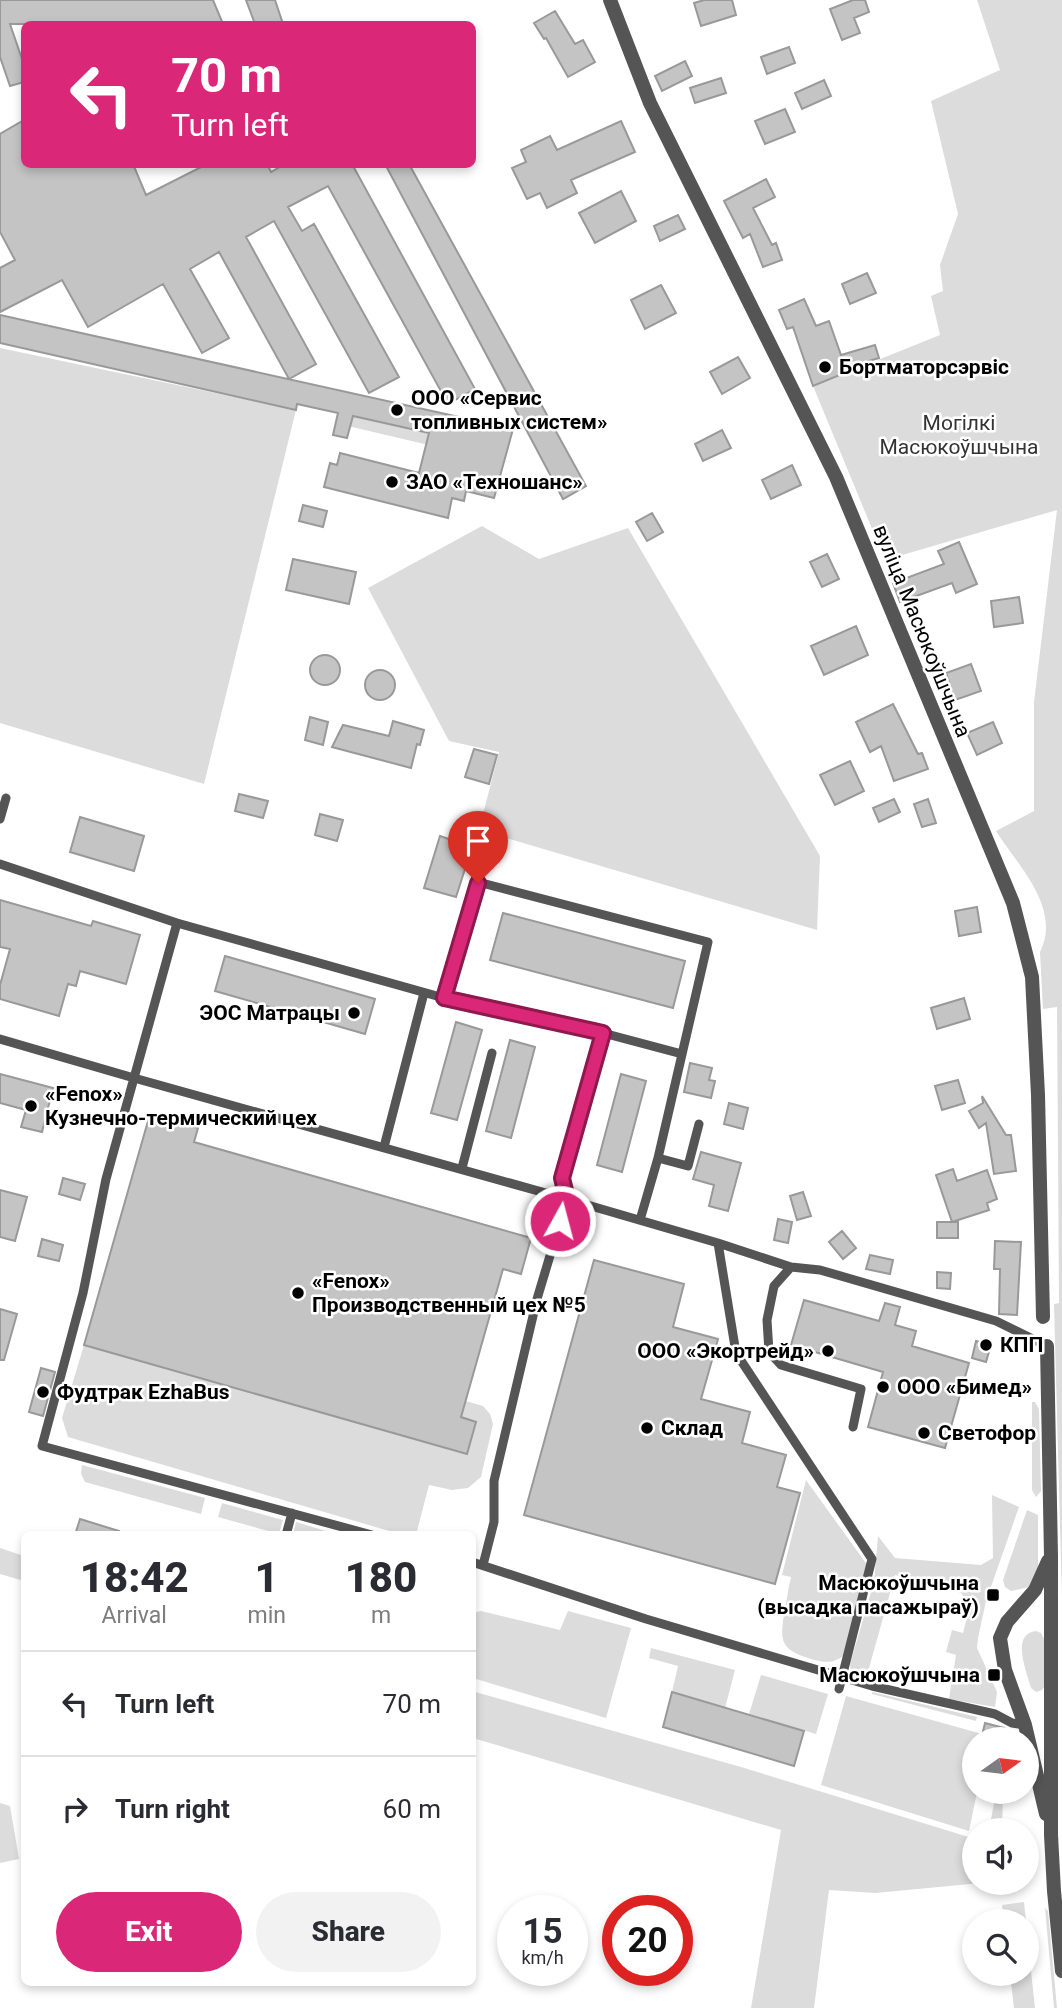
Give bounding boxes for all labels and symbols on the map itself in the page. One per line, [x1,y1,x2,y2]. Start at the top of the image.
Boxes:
place label: Бортматорсэрвіс [839,355,1009,379]
marker: Бортматорсэрвіс [817,359,833,375]
place label: ООО «Сервис топливных систем» [411,386,608,434]
marker: ООО «Сервис топливных систем» [389,402,405,418]
park label: Могілкі Масюкоўшчына [879,411,1039,459]
place label: ЗАО «Техношанс» [406,470,583,494]
marker: ЗАО «Техношанс» [384,474,400,490]
street label: вуліца Масюкоўшчына [868,521,976,741]
pin [448,811,508,883]
place label: ЭОС Матрацы [200,1001,340,1025]
marker: ЭОС Матрацы [346,1005,362,1021]
place label: «Fenox» Кузнечно-термический цех [45,1082,317,1130]
marker: «Fenox» Кузнечно-термический цех [23,1098,39,1114]
position arrow [523,1184,597,1258]
place label: «Fenox» Производственный цех №5 [312,1269,586,1317]
marker: «Fenox» Производственный цех №5 [290,1285,306,1301]
place label: КПП [1000,1333,1043,1357]
marker: КПП [978,1337,994,1353]
place label: ООО «Экортрейд» [637,1339,814,1363]
marker: ООО «Экортрейд» [820,1343,836,1359]
place label: ООО «Бимед» [897,1375,1032,1399]
marker: ООО «Бимед» [875,1379,891,1395]
place label: Фудтрак EzhaBus [57,1380,230,1404]
marker: Фудтрак EzhaBus [35,1384,51,1400]
place label: Склад [661,1416,723,1440]
marker: Склад [639,1420,655,1436]
place label: Светофор [938,1421,1036,1445]
marker: Светофор [916,1425,932,1441]
place label: Масюкоўшчына (высадка пасажыраў) [757,1571,979,1619]
marker: Масюкоўшчына (высадка пасажыраў) [985,1587,1001,1603]
place label: Масюкоўшчына [819,1663,980,1687]
marker: Масюкоўшчына [986,1667,1002,1683]
north arrow [962,1727,1040,1804]
speed limit sign: 20 [602,1895,693,1986]

